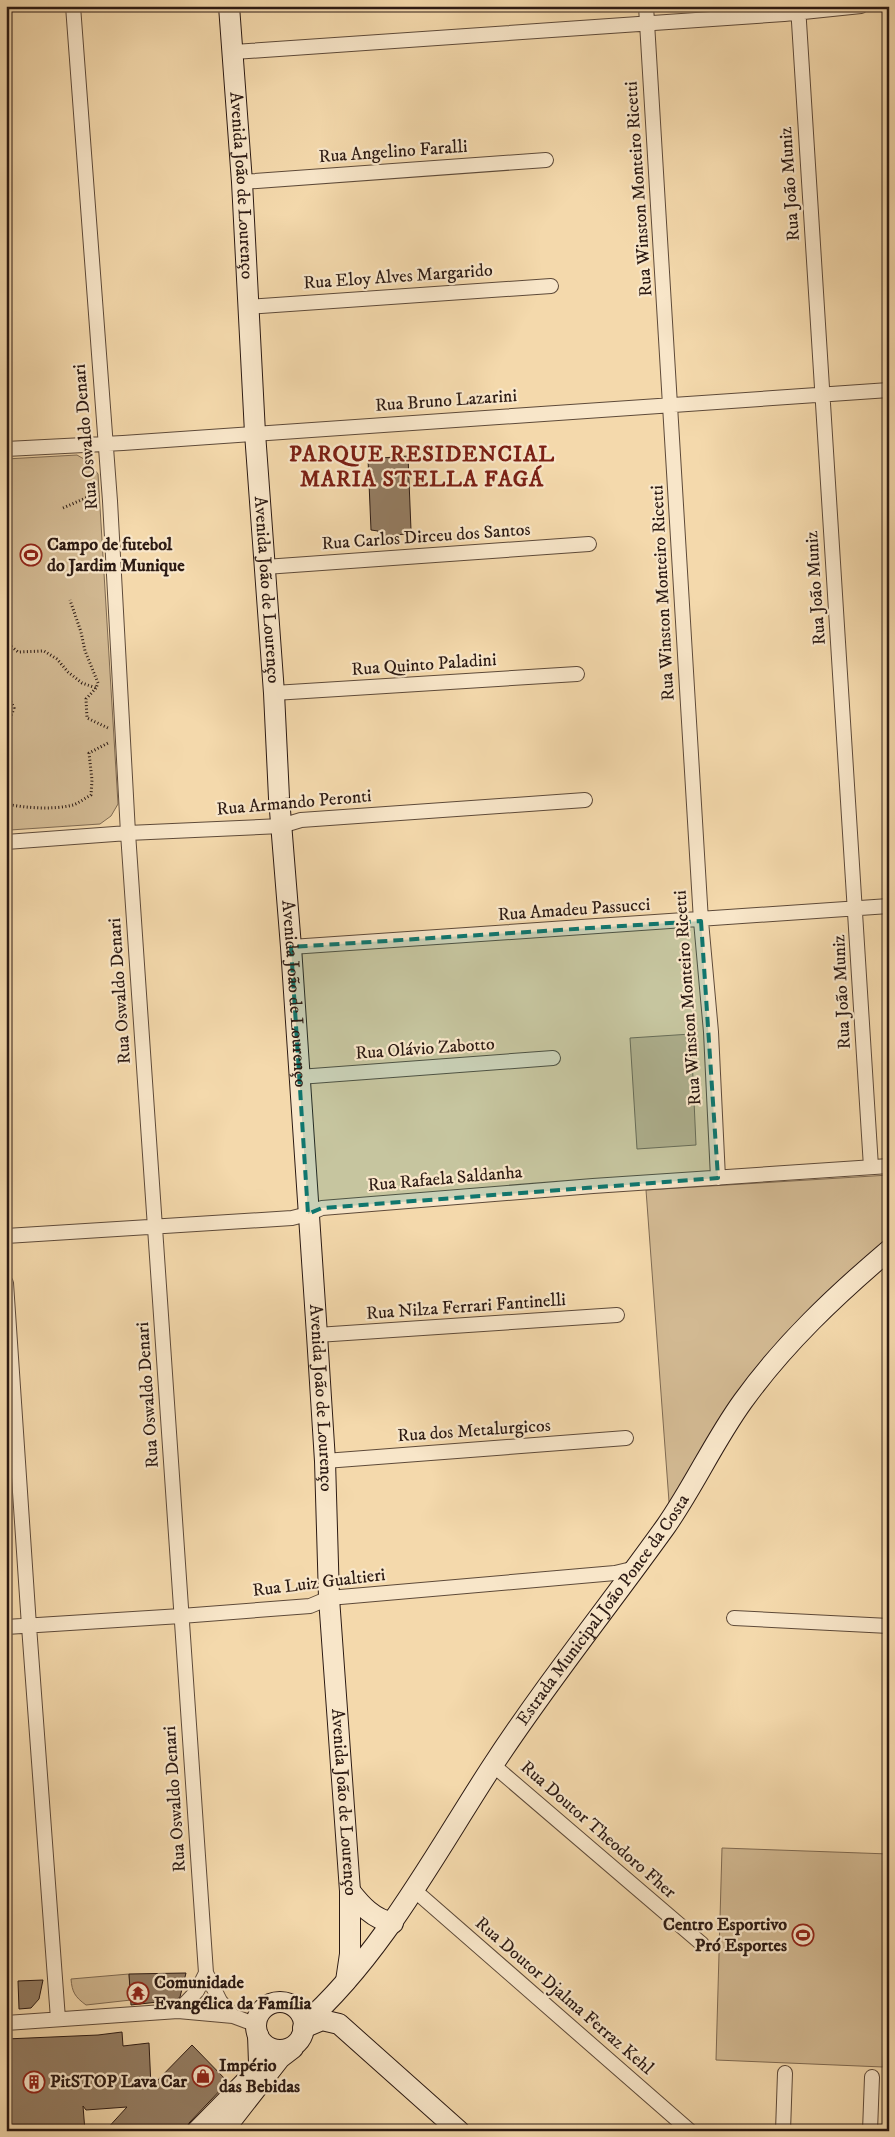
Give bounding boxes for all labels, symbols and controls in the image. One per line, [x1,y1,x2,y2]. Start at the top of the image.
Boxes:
street label: Rua Winston Monteiro Ricetti [620,81,658,297]
street label: Avenida João de Lourenço [224,91,258,280]
street label: Rua João Muniz [775,126,805,242]
street label: Rua Angelino Faralli [318,136,468,168]
street label: Rua Eloy Alves Margarido [303,259,494,295]
street label: Rua Oswaldo Denari [69,363,103,511]
street label: Rua Bruno Lazarini [374,385,518,417]
district label: PARQUE RESIDENCIAL MARIA STELLA FAGÁ [289,441,555,493]
street label: Rua Winston Monteiro Ricetti [646,485,680,701]
street label: Avenida João de Lourenço [249,495,284,684]
street label: Rua Carlos Dirceu dos Santos [321,519,531,555]
street label: Rua João Muniz [801,530,831,646]
place label: Campo de futebol do Jardim Munique [47,534,185,577]
sports icon: Campo de futebol do Jardim Munique [19,543,43,567]
street label: Rua Quinto Paladini [351,649,497,681]
street label: Rua Armando Peronti [216,785,372,821]
street label: Rua Winston Monteiro Ricetti [669,890,707,1106]
street label: Rua Amadeu Passucci [497,894,651,926]
street label: Avenida João de Lourenço [276,899,311,1088]
street label: Rua Oswaldo Denari [104,917,136,1065]
street label: Rua João Muniz [828,934,856,1050]
street label: Rua Olávio Zabotto [355,1033,496,1065]
street label: Rua Rafaela Saldanha [367,1161,524,1197]
street label: Rua Nilza Ferrari Fantinelli [365,1289,567,1325]
street label: Avenida João de Lourenço [304,1304,337,1492]
street label: Rua Oswaldo Denari [132,1321,164,1469]
street label: Rua dos Metalurgicos [397,1415,551,1447]
street label: Estrada Municipal João Ponce da Costa [512,1490,695,1730]
street label: Rua Luiz Gualtieri [251,1564,387,1602]
street label: Avenida João de Lourenço [326,1708,361,1896]
street label: Rua Oswaldo Denari [159,1725,191,1873]
street label: Rua Doutor Theodoro Fher [516,1756,680,1904]
street label: Rua Doutor Djalma Ferraz Kehl [470,1912,658,2080]
place label: Centro Esportivo Pró Esportes [663,1914,787,1957]
sports icon: Centro Esportivo Pró Esportes [791,1923,815,1947]
place label: Comunidade Evangélica da Família [154,1972,312,2015]
temple icon: Comunidade Evangélica da Família [126,1981,150,2005]
place label: Império das Bebidas [219,2055,300,2098]
shop icon: Império das Bebidas [191,2064,215,2088]
building icon: PitSTOP Lava Car [22,2070,46,2094]
place label: PitSTOP Lava Car [50,2071,187,2093]

